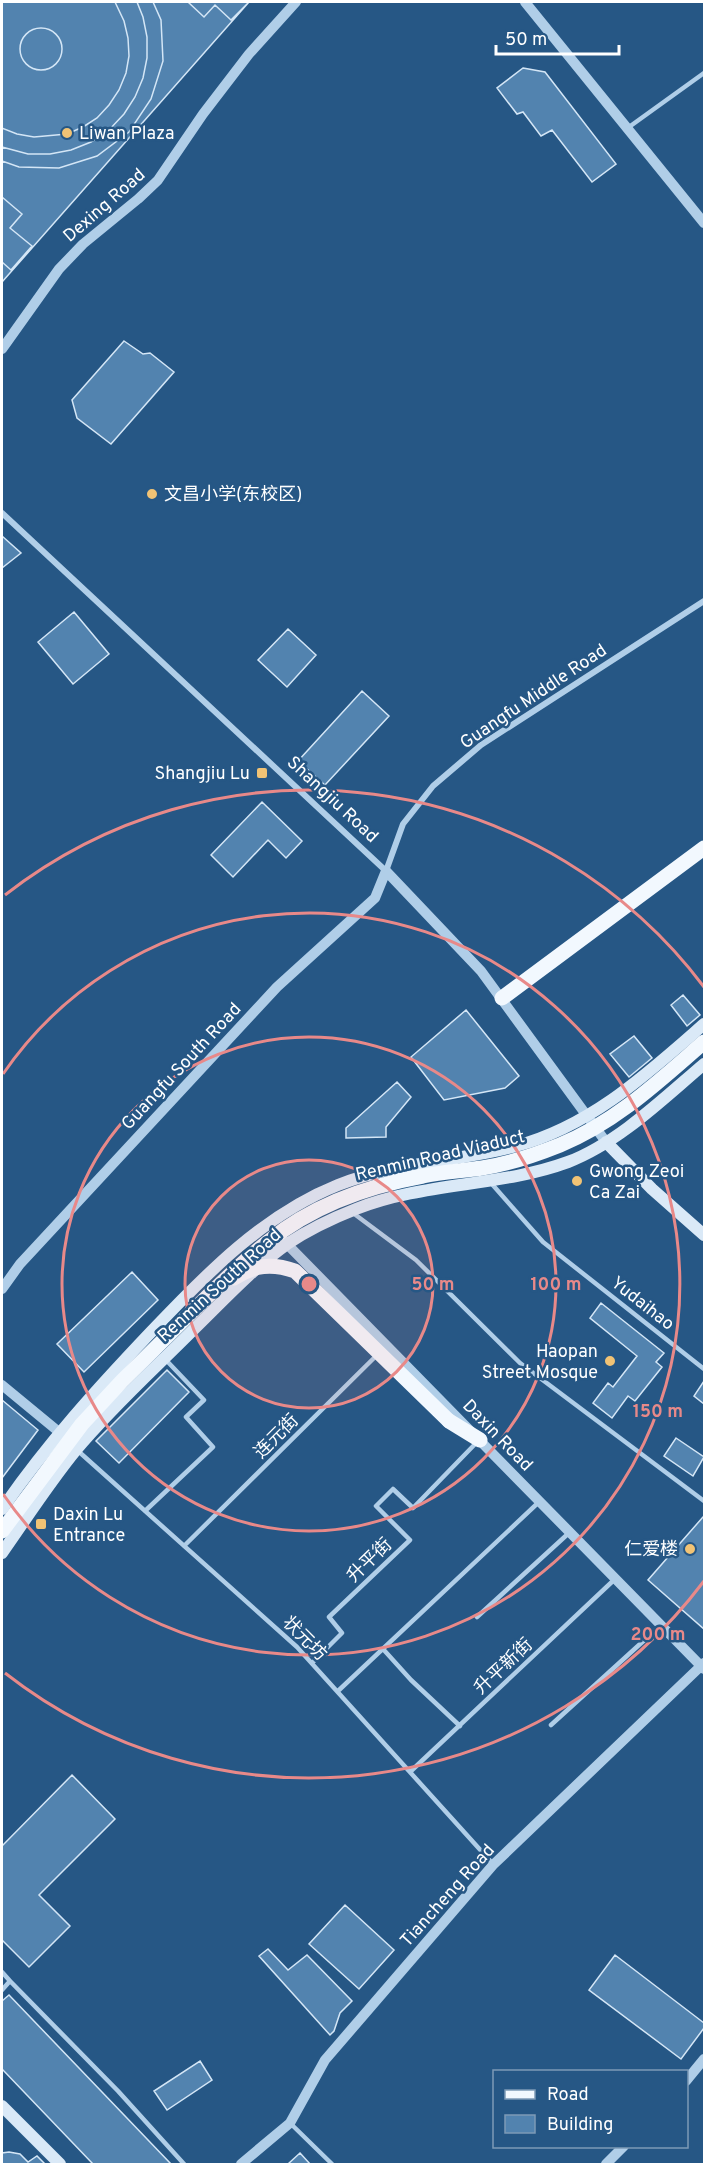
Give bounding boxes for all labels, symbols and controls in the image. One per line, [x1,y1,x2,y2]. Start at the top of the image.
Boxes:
scale bar [496,18,619,56]
text: 50 m [505,29,547,52]
place label: Liwan Plaza [79,123,174,146]
marker: Liwan Plaza [60,126,74,140]
street label: Dexing Road [59,164,151,248]
place label: 文昌小学(东校区) [164,484,302,507]
marker: 文昌小学(东校区) [145,487,159,501]
street label: Guangfu Middle Road [456,640,612,755]
street label: Shangjiu Road [281,752,383,848]
place label: Shangjiu Lu [154,763,250,786]
marker: Shangjiu Lu [255,766,269,780]
street label: Guangfu South Road [117,998,247,1136]
street label: Renmin Road Viaduct [353,1126,527,1187]
place label: Gwong Zeoi Ca Zai [589,1161,684,1205]
marker: Gwong Zeoi Ca Zai [570,1174,584,1188]
street label: Renmin South Road [153,1224,287,1348]
street label: Yudaihao [606,1272,679,1336]
centre of rings [299,1274,319,1294]
text: 50 m [411,1274,455,1297]
text: 100 m [530,1274,582,1297]
place label: Haopan Street Mosque [482,1341,598,1385]
marker: Haopan Street Mosque [603,1354,617,1368]
street label: Daxin Road [457,1395,537,1477]
text: 150 m [633,1401,683,1424]
street label: 连元街 [250,1410,304,1464]
place label: Daxin Lu Entrance [53,1504,125,1548]
marker: Daxin Lu Entrance [34,1517,48,1531]
street label: 升平街 [343,1534,397,1588]
place label: 仁爱楼 [624,1539,678,1562]
marker: 仁爱楼 [683,1542,697,1556]
street label: 状元坊 [277,1612,331,1666]
text: 200 m [630,1624,686,1647]
street label: 升平新街 [470,1634,538,1700]
street label: Tiancheng Road [396,1840,500,1952]
legend [493,2070,688,2148]
text: Road [547,2084,589,2107]
text: Building [547,2114,613,2137]

